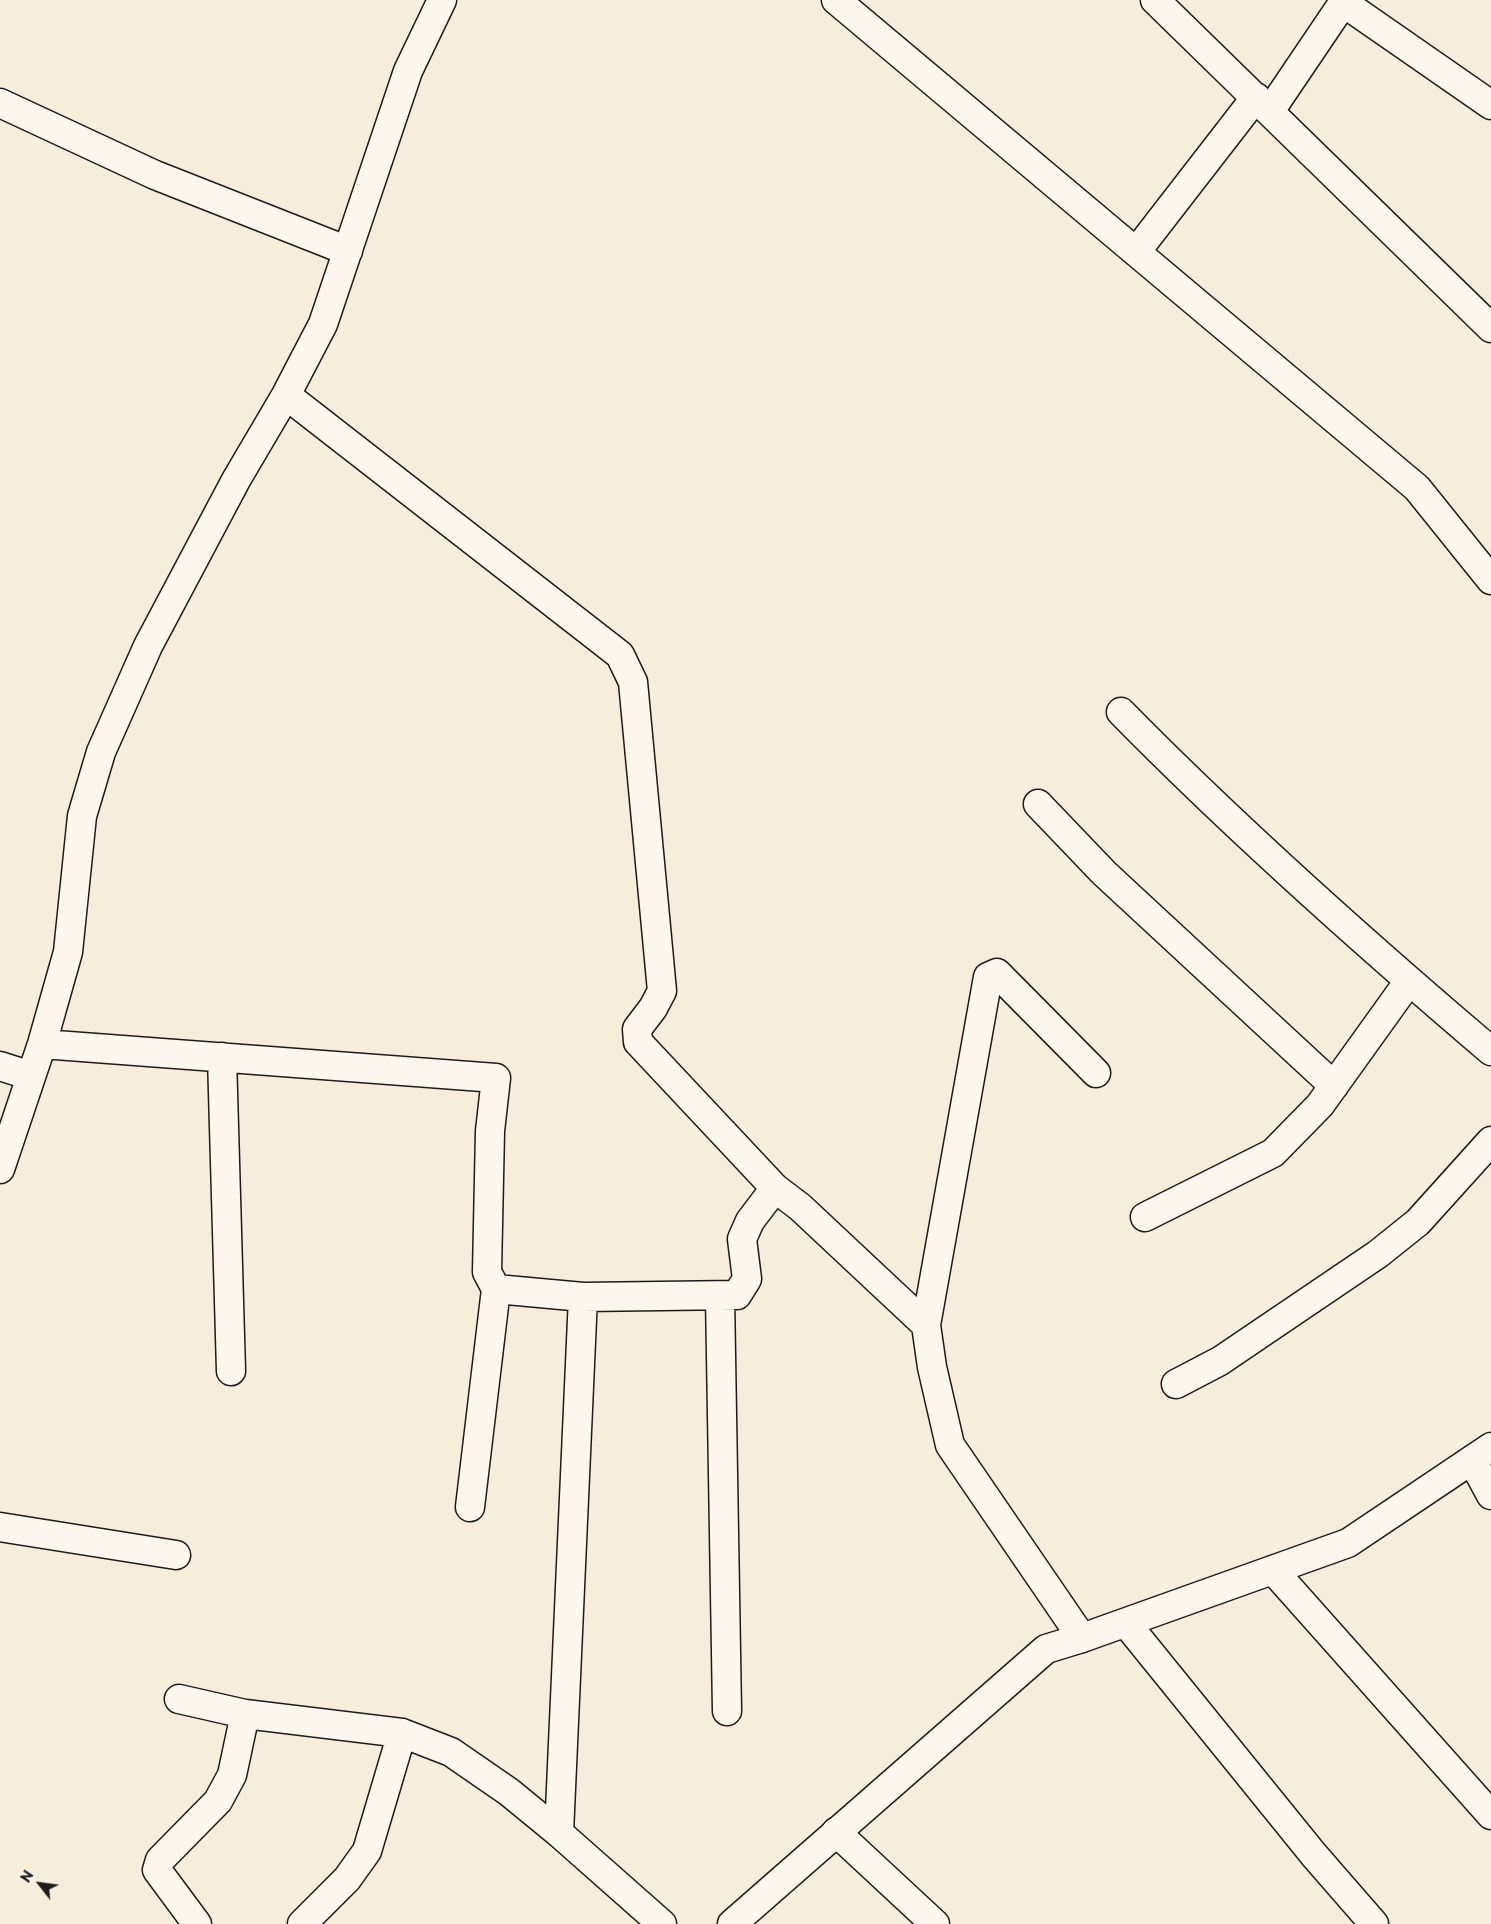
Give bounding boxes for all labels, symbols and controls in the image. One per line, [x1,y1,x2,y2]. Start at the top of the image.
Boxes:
north arrow [15,1859,65,1909]
text: N [15,1866,38,1886]

